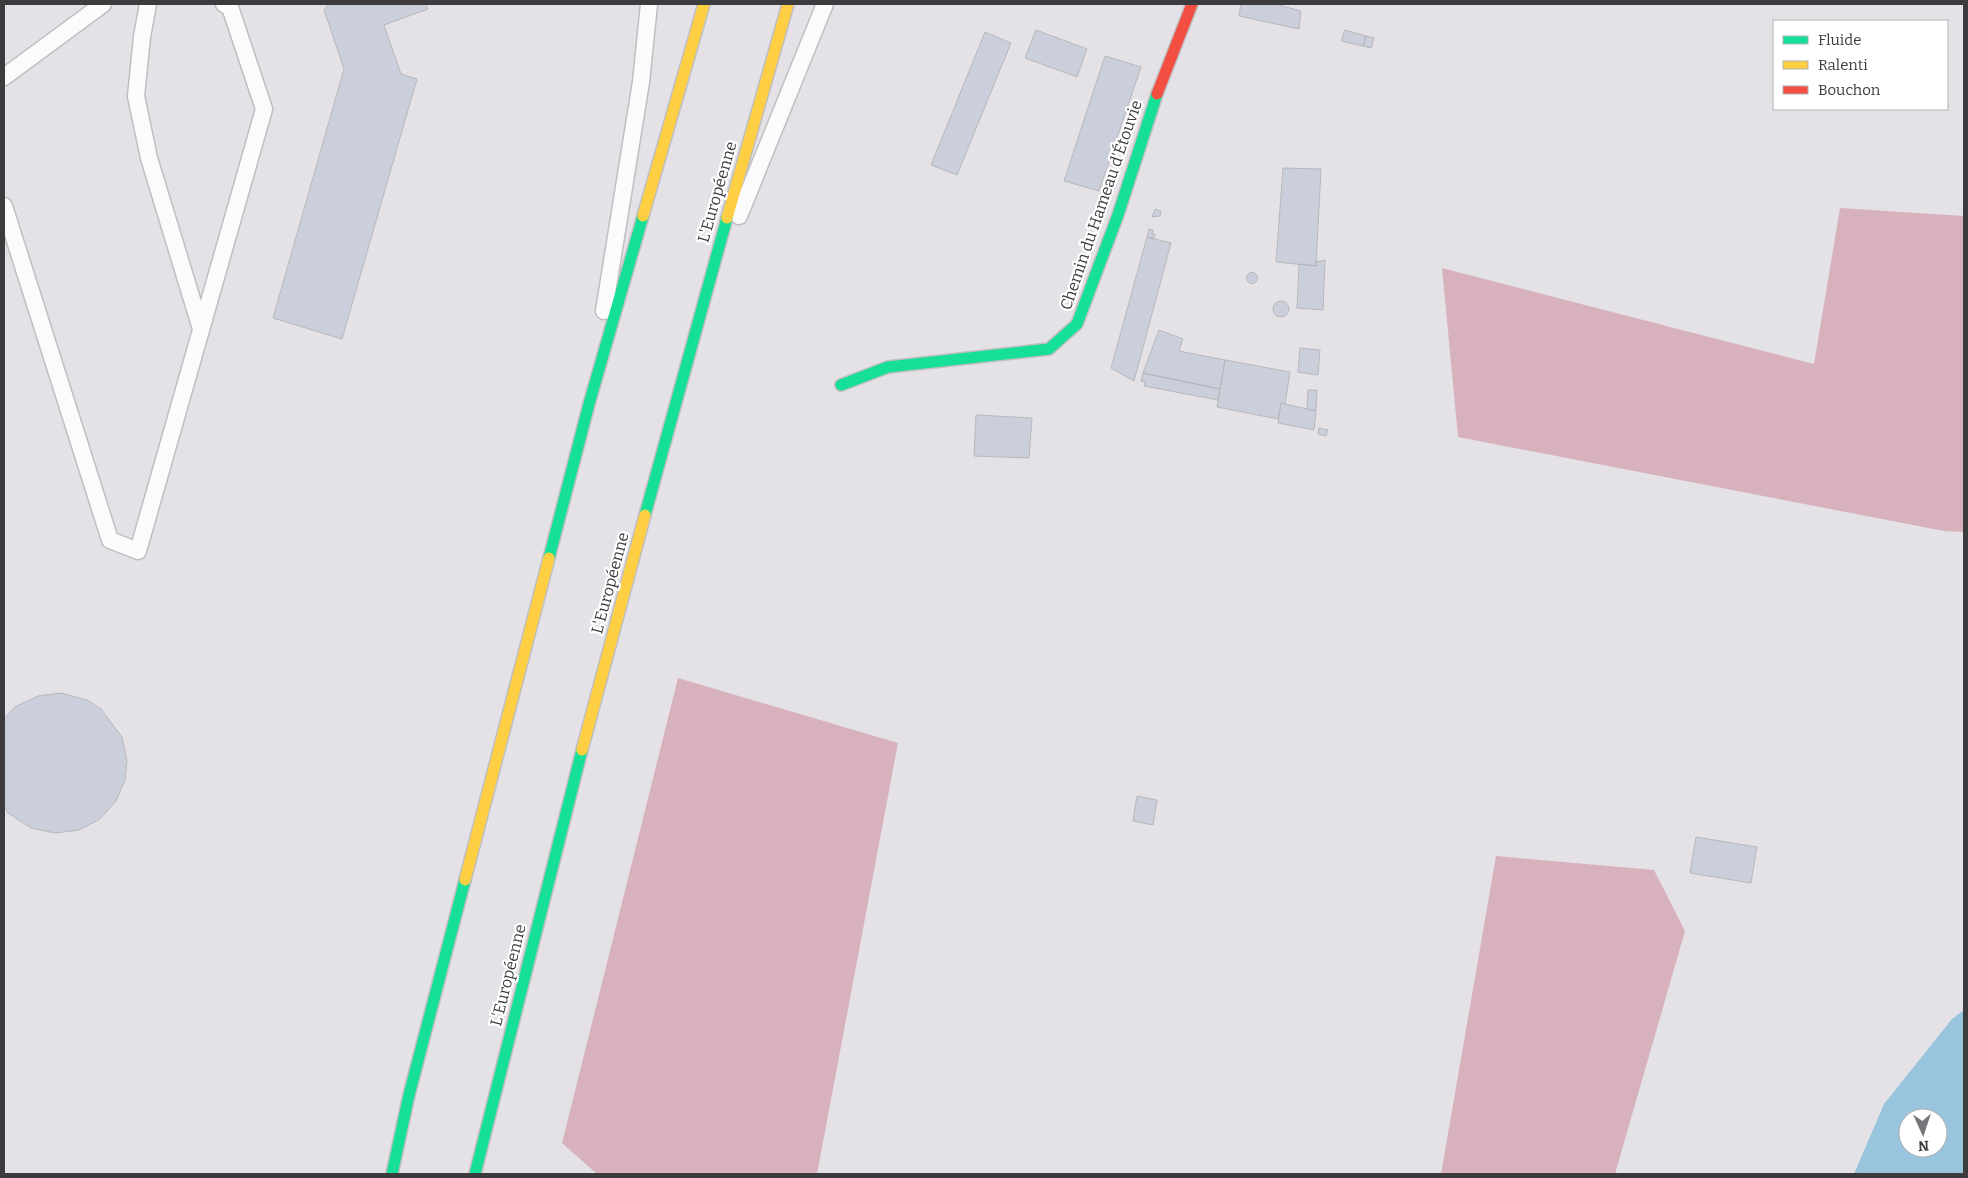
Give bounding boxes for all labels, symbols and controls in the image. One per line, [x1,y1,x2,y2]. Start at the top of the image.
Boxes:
legend [1773,20,1948,110]
text: Fluide [1818,31,1861,49]
text: Ralenti [1818,56,1868,74]
text: Bouchon [1818,81,1881,99]
street label: Chemin du Hameau d'Étouvie [1055,97,1146,312]
street label: L'Européenne [694,139,740,245]
street label: L'Européenne [587,530,633,636]
street label: L'Européenne [486,922,530,1028]
north arrow [1898,1108,1948,1158]
text: N [1918,1137,1929,1154]

